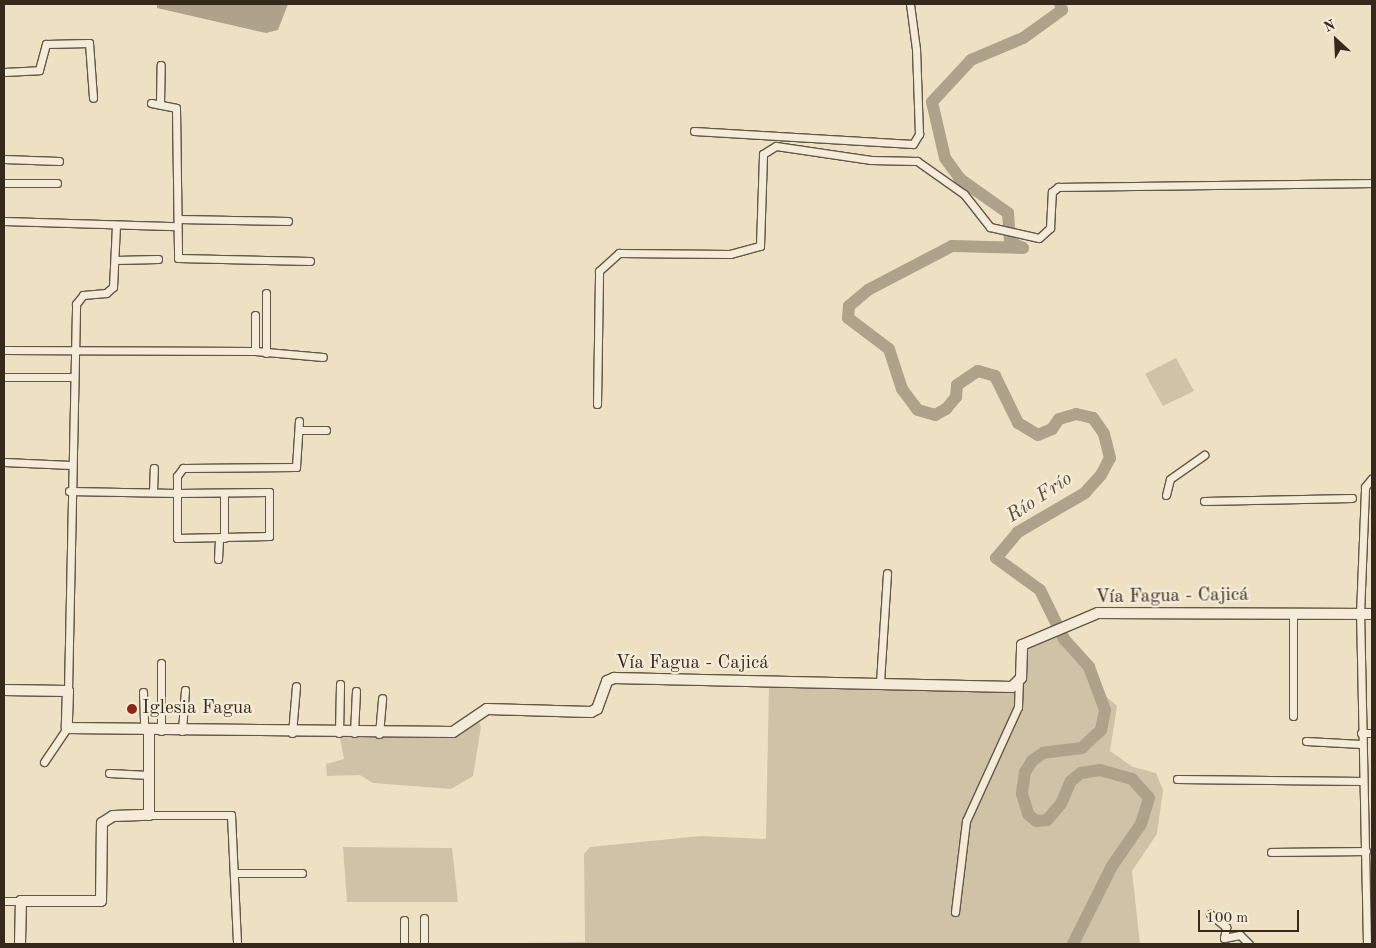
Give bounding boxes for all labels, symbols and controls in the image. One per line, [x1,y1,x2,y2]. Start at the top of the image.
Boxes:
north arrow [1311,15,1361,65]
text: N [1322,18,1337,35]
water label: Río Frío [1003,467,1077,529]
street label: Vía Fagua - Cajicá [1095,584,1249,610]
street label: Vía Fagua - Cajicá [615,653,769,675]
place label: Iglesia Fagua [142,698,253,720]
marker: Iglesia Fagua [126,703,138,715]
scale bar [1201,900,1302,932]
text: 100 m [1206,911,1248,926]

